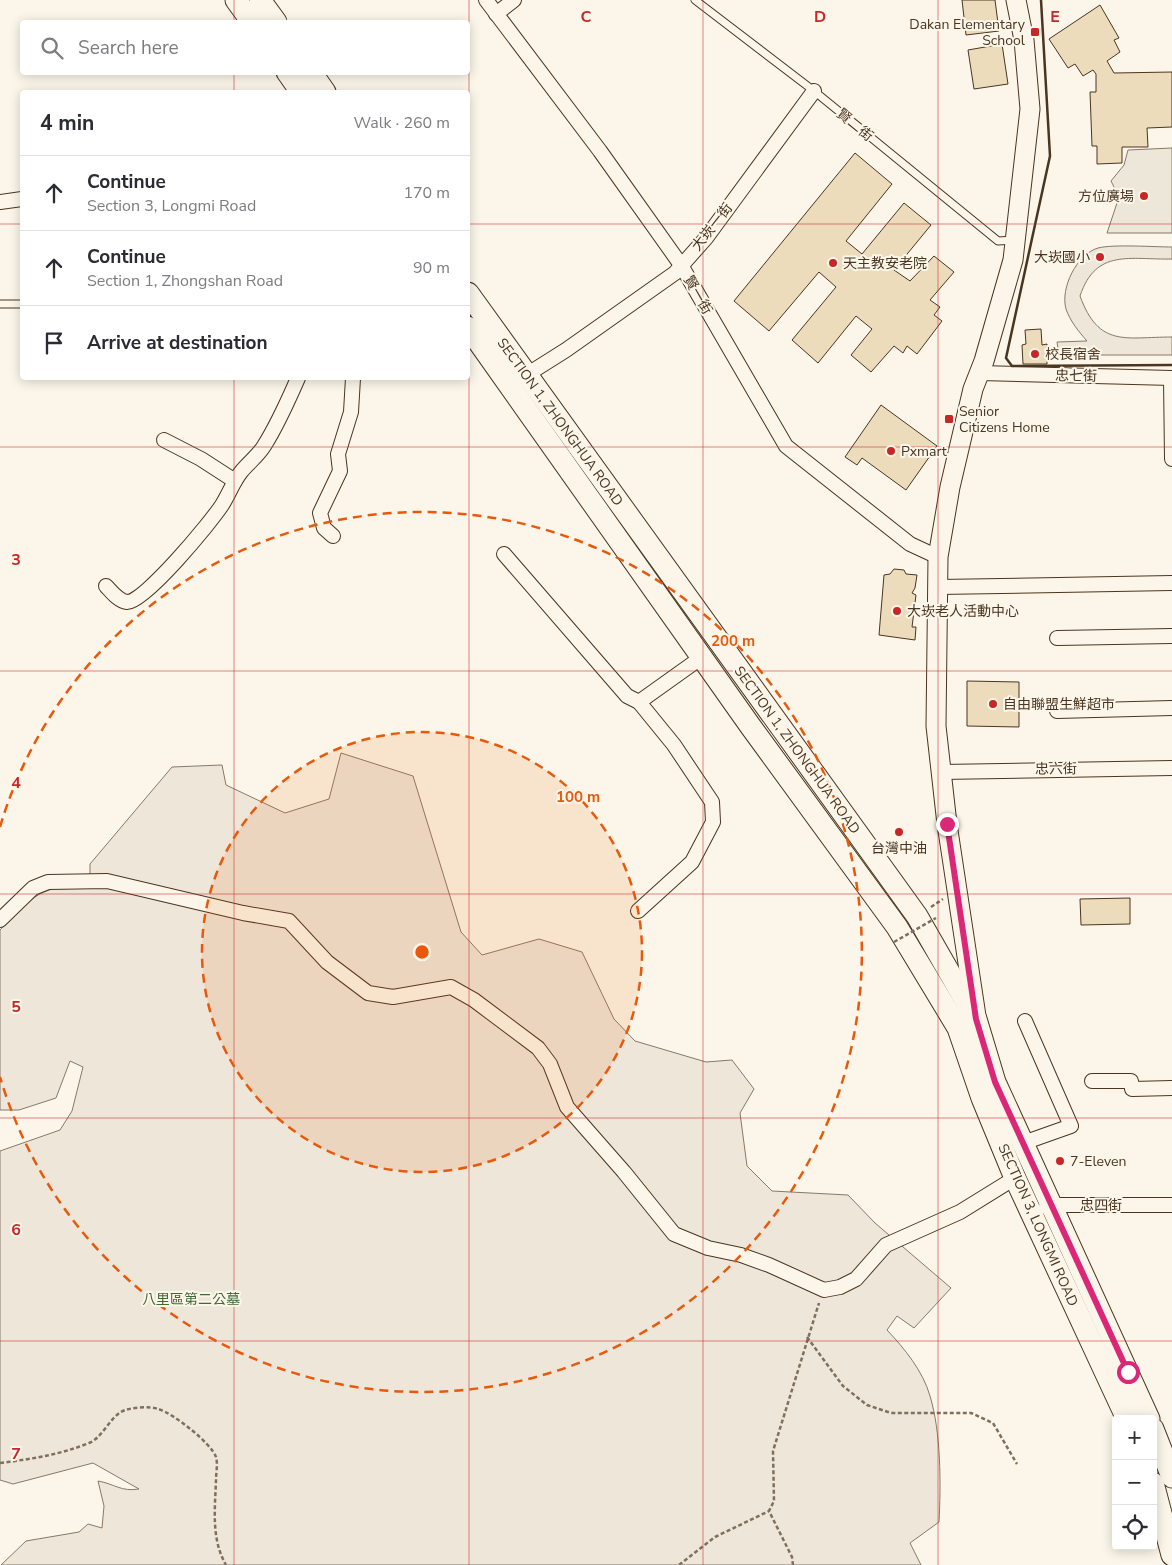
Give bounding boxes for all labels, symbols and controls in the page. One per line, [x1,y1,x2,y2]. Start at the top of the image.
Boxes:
text: C [581,6,592,28]
text: D [814,6,826,28]
text: E [1050,6,1060,28]
place label: Dakan Elementary School [909,15,1026,50]
search box [20,20,470,75]
marker: Dakan Elementary School [1029,26,1041,38]
icon: search [38,34,66,62]
text: Search here [78,35,179,61]
street label: 賢二街 [833,104,877,146]
text: 4 min [40,109,94,137]
text: Walk · 260 m [354,112,450,134]
text: Continue [87,169,166,195]
icon: ahead [40,179,68,207]
text: 170 m [403,182,450,204]
place label: 方位廣場 [1078,187,1134,206]
marker: 方位廣場 [1138,190,1150,202]
text: Section 3, Longmi Road [87,195,256,217]
street label: 大崁一街 [687,199,737,255]
text: Continue [87,244,166,270]
place label: 大崁國小 [1034,248,1090,267]
marker: 大崁國小 [1094,251,1106,263]
icon: ahead [40,254,68,282]
place label: 天主教安老院 [843,254,927,273]
text: 90 m [413,257,450,279]
marker: 天主教安老院 [827,257,839,269]
text: Section 1, Zhongshan Road [87,270,283,292]
street label: 賢一街 [679,272,717,318]
icon: arrive [40,329,68,357]
text: Arrive at destination [87,330,268,356]
street label: SECTION 1, ZHONGHUA ROAD [493,334,627,510]
place label: 校長宿舍 [1045,345,1101,364]
marker: 校長宿舍 [1029,348,1041,360]
street label: 忠七街 [1055,366,1097,386]
place label: Senior Citizens Home [959,402,1050,437]
marker: Senior Citizens Home [943,413,955,425]
place label: Pxmart [901,442,947,461]
marker: Pxmart [885,445,897,457]
text: 3 [11,549,21,571]
place label: 大崁老人活動中心 [907,602,1019,621]
marker: 大崁老人活動中心 [891,605,903,617]
text: 200 m [711,631,755,651]
street label: SECTION 1, ZHONGHUA ROAD [730,662,864,838]
place label: 自由聯盟生鮮超市 [1003,695,1115,714]
marker: 自由聯盟生鮮超市 [987,698,999,710]
street label: 忠六街 [1035,759,1077,779]
text: 4 [11,772,21,794]
text: 100 m [556,787,600,807]
route end [936,813,959,836]
marker: 台灣中油 [893,826,905,838]
place label: 台灣中油 [871,839,927,858]
centre of rings [413,943,431,961]
text: 5 [11,996,21,1018]
street label: SECTION 3, LONGMI ROAD [994,1141,1082,1309]
place label: 7-Eleven [1070,1152,1126,1171]
marker: 7-Eleven [1054,1155,1066,1167]
street label: 忠四街 [1080,1196,1122,1215]
text: 6 [11,1219,21,1241]
park label: 八里區第二公墓 [142,1290,240,1309]
route start [1117,1361,1140,1384]
map controls [1112,1415,1157,1550]
button: + [1112,1415,1157,1460]
text: 7 [11,1443,21,1465]
button: − [1112,1460,1157,1505]
button: locate [1112,1505,1157,1550]

